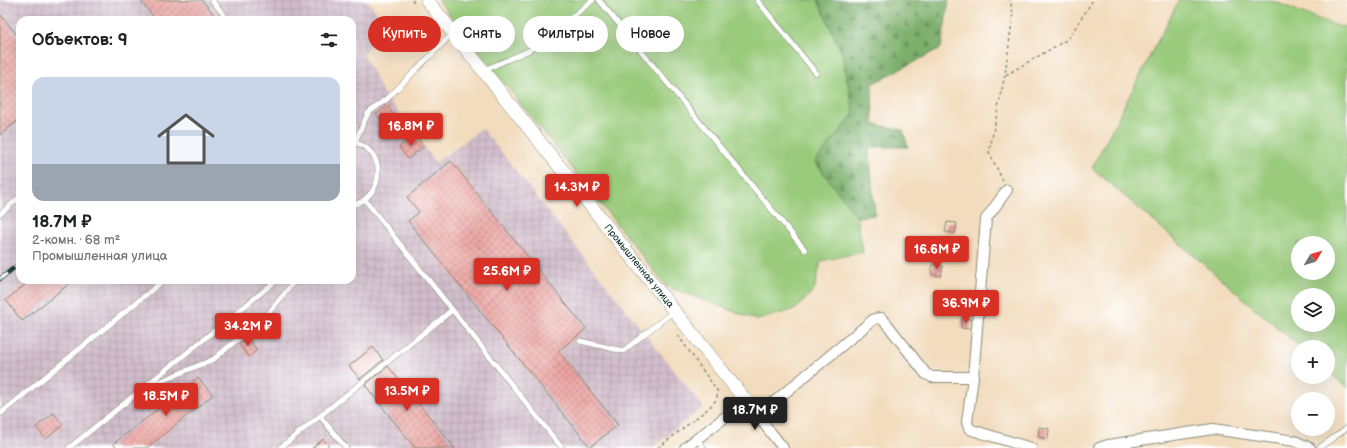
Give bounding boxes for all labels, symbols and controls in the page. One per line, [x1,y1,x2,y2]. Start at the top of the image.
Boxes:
chip: Купить [368,16,441,52]
chip: Снять [449,16,515,52]
chip: Фильтры [523,16,608,52]
chip: Новое [616,16,684,52]
icon: filters [318,29,340,51]
text: Объектов: 9 [32,30,128,50]
icon: home [150,103,222,175]
pin: 16.8M ₽ [374,113,448,147]
text: 16.8M ₽ [388,118,434,134]
pin: 14.3M ₽ [540,174,614,208]
text: 14.3M ₽ [554,179,600,195]
text: 18.7M ₽ [32,212,92,232]
street label: Промышленная улица [602,222,677,310]
text: 2-комн. · 68 m² [32,232,120,248]
pin: 16.6M ₽ [900,236,974,270]
north arrow [1291,236,1335,280]
map controls [1291,236,1335,436]
text: 16.6M ₽ [914,241,960,257]
text: Промышленная улица [32,248,168,264]
pin: 25.6M ₽ [470,258,544,292]
text: 25.6M ₽ [483,263,531,279]
button: layers [1291,288,1335,332]
pin: 36.9M ₽ [929,290,1003,324]
text: 36.9M ₽ [942,295,990,311]
pin: 34.2M ₽ [211,313,285,347]
text: 34.2M ₽ [224,318,272,334]
button: + [1291,340,1335,384]
pin: 13.5M ₽ [370,378,444,412]
pin: 18.5M ₽ [129,383,203,417]
text: 13.5M ₽ [384,383,430,399]
text: 18.5M ₽ [143,388,189,404]
button: − [1291,392,1335,436]
pin: 18.7M ₽ [718,397,792,431]
text: 18.7M ₽ [732,402,778,418]

